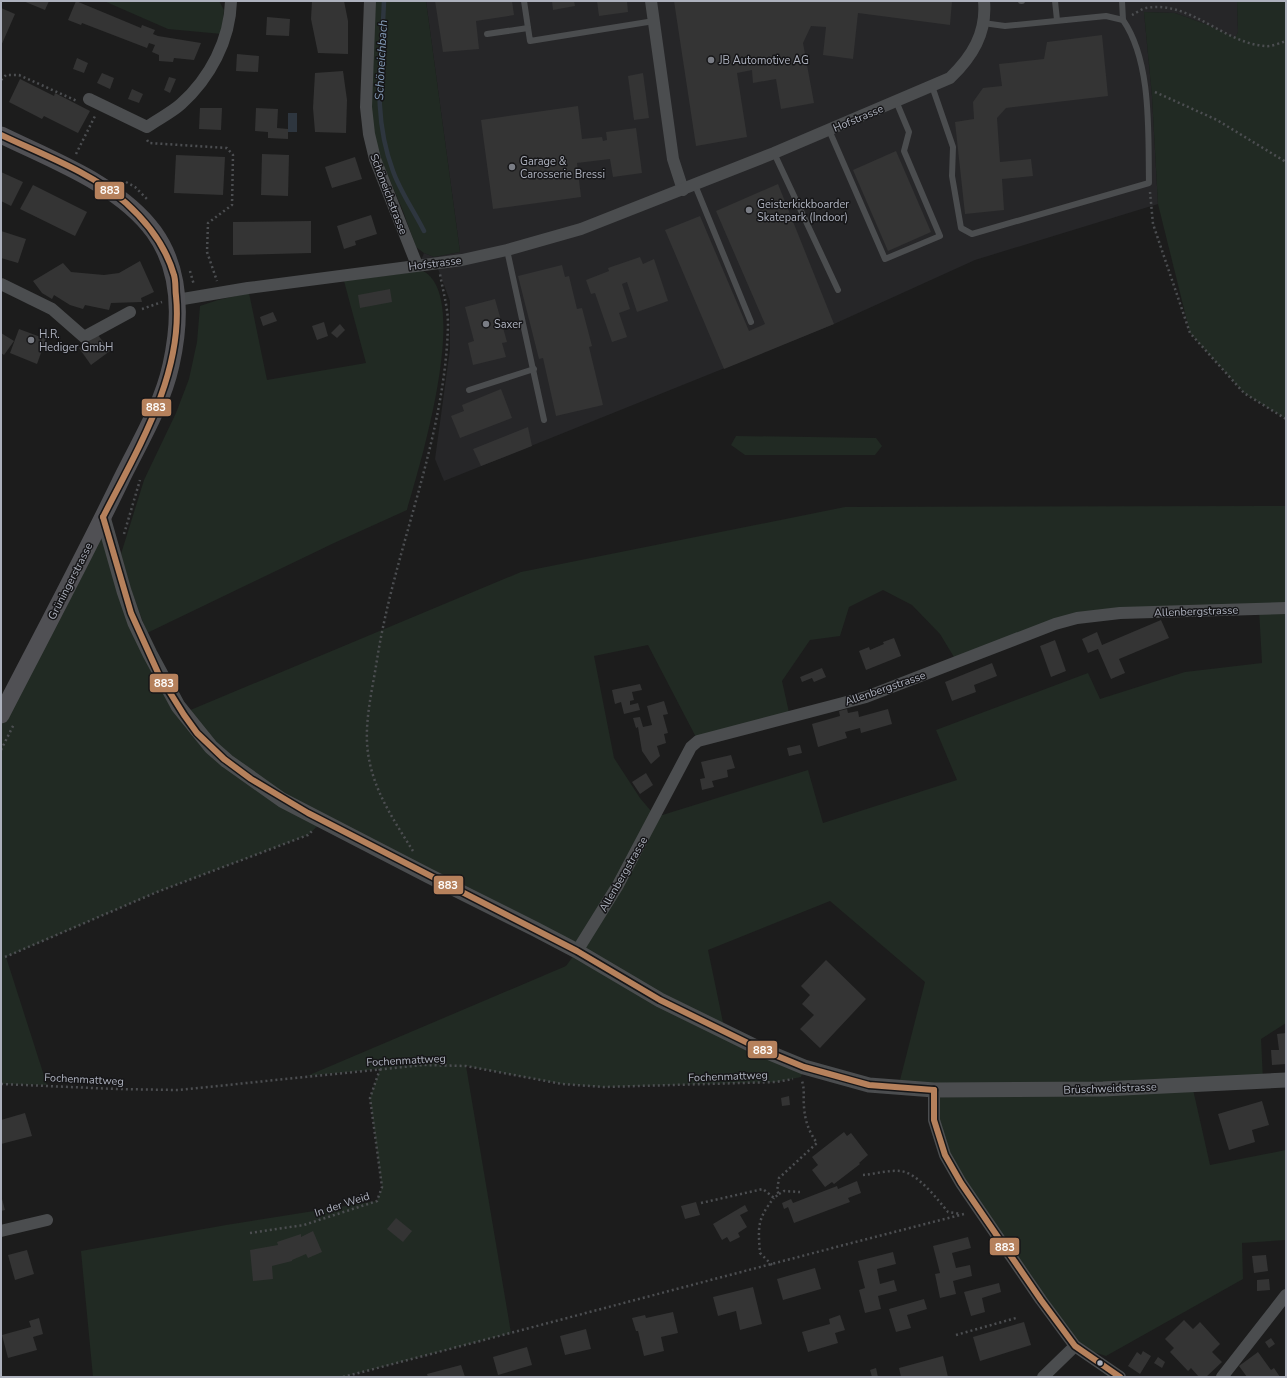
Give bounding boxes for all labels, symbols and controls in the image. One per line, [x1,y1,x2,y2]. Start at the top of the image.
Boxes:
water label: Schöneichbach [371,19,391,101]
place label: JB Automotive AG [718,53,809,68]
marker: JB Automotive AG [706,55,716,65]
street label: Hofstrasse [831,101,886,136]
street label: Schöneichstrasse [366,152,411,237]
place label: Garage & Carosserie Bressi [520,154,605,182]
marker: Garage & Carosserie Bressi [507,162,517,172]
line badge: 883 [94,181,125,200]
text: 883 [100,183,120,198]
place label: Geisterkickboarder Skatepark (Indoor) [757,197,849,225]
marker: Geisterkickboarder Skatepark (Indoor) [744,205,754,215]
street label: Hofstrasse [408,253,463,274]
place label: Saxer [494,317,522,332]
marker: Saxer [481,319,491,329]
place label: H.R. Hediger GmbH [39,327,113,355]
marker: H.R. Hediger GmbH [26,335,36,345]
line badge: 883 [141,398,172,417]
text: 883 [146,400,166,415]
street label: Grüningerstrasse [45,540,96,622]
street label: Allenbergstrasse [1154,603,1239,620]
street label: Allenbergstrasse [843,668,928,709]
line badge: 883 [149,673,179,693]
text: 883 [154,676,174,691]
street label: Allenbergstrasse [596,834,651,915]
line badge: 883 [433,875,464,895]
text: 883 [438,878,458,893]
line badge: 883 [747,1040,778,1059]
text: 883 [753,1043,773,1058]
street label: Fochenmattweg [366,1051,446,1070]
street label: Fochenmattweg [688,1068,768,1085]
street label: Fochenmattweg [44,1070,124,1089]
street label: Brüschweidstrasse [1063,1079,1157,1098]
street label: In der Weid [313,1189,372,1220]
line badge: 883 [989,1237,1020,1256]
text: 883 [995,1240,1015,1255]
unlabelled marker [1095,1358,1105,1368]

